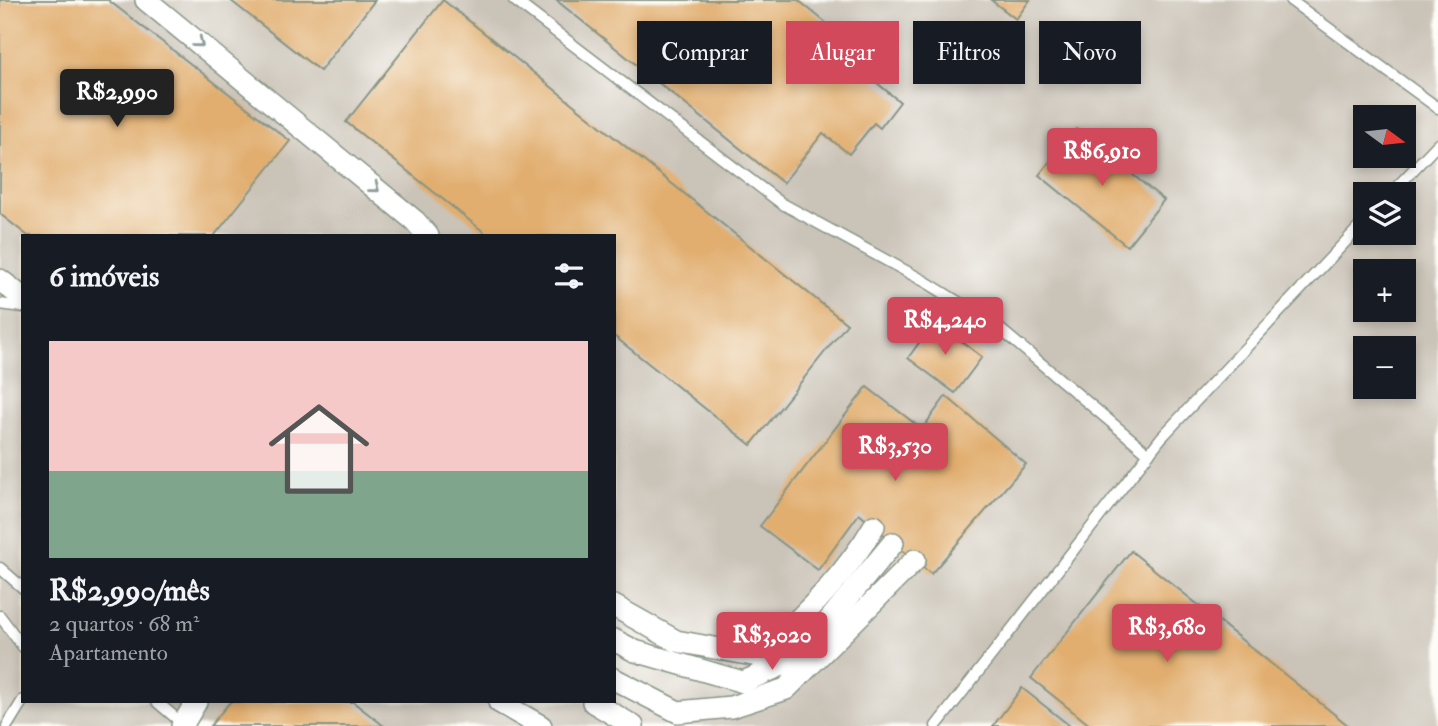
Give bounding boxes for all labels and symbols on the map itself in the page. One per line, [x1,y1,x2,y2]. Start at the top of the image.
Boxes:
one-way arrow [191,35,203,48]
pin: R$2,990 [52,69,182,129]
north arrow [1353,105,1416,168]
pin: R$6,910 [1037,128,1167,188]
one-way arrow [367,179,379,192]
pin: R$4,240 [880,298,1010,357]
pin: R$3,530 [830,424,960,483]
pin: R$3,680 [1102,604,1232,664]
pin: R$3,020 [707,612,837,672]

